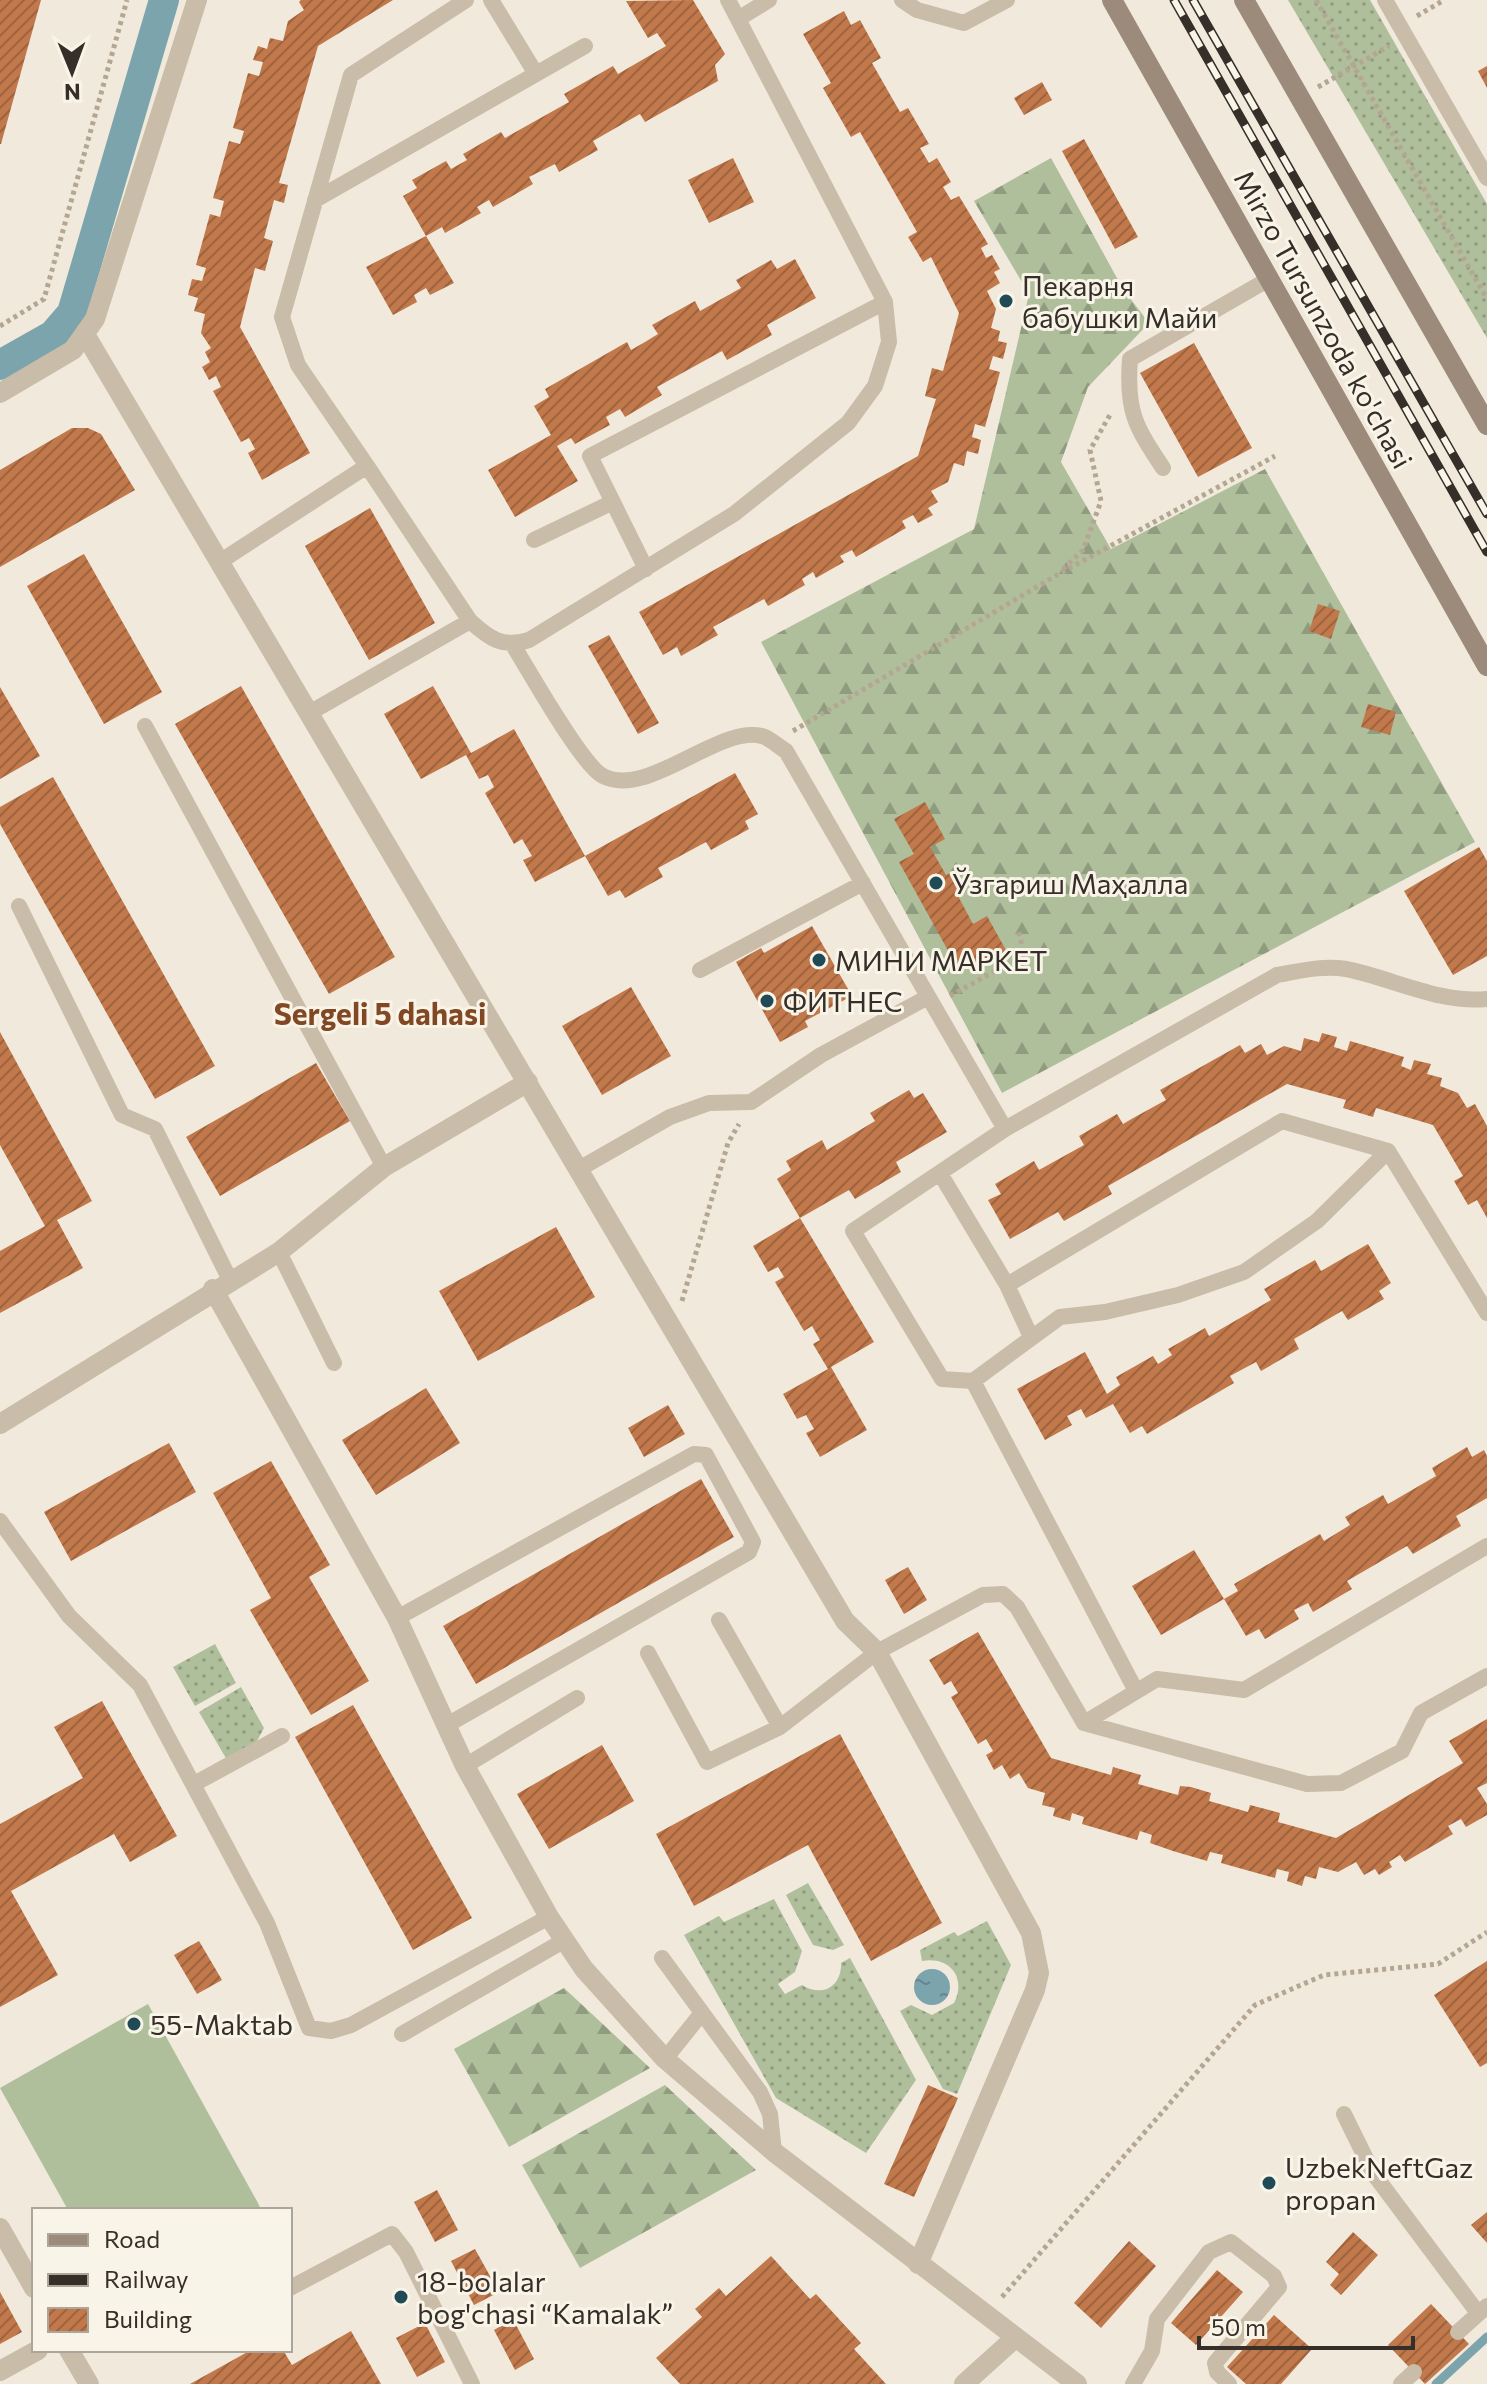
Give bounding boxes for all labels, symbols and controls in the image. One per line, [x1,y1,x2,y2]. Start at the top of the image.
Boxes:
north arrow [32,32,112,112]
text: N [64,79,81,106]
street label: Mirzo Tursunzoda ko'chasi [1228,164,1420,474]
place label: Пекарня бабушки Майи [1022,268,1217,334]
marker: Пекарня бабушки Майи [997,292,1015,310]
place label: Ўзгариш Маҳалла [952,866,1188,900]
marker: Ўзгариш Маҳалла [927,874,945,892]
place label: МИНИ МАРКЕТ [835,943,1047,977]
marker: МИНИ МАРКЕТ [810,951,828,969]
place label: ФИТНЕС [783,984,903,1018]
marker: ФИТНЕС [758,992,776,1010]
district label: Sergeli 5 dahasi [274,994,486,1031]
place label: 55-Maktab [150,2007,293,2041]
marker: 55-Maktab [125,2015,143,2033]
place label: UzbekNeftGaz propan [1285,2150,1473,2216]
marker: UzbekNeftGaz propan [1260,2174,1278,2192]
legend [32,2208,292,2352]
text: Road [104,2224,160,2253]
text: Railway [104,2264,189,2293]
place label: 18-bolalar bog'chasi “Kamalak” [417,2264,673,2330]
marker: 18-bolalar bog'chasi “Kamalak” [392,2288,410,2306]
scale bar [1199,2300,1413,2350]
text: Building [104,2304,192,2333]
text: 50 m [1211,2312,1266,2341]

